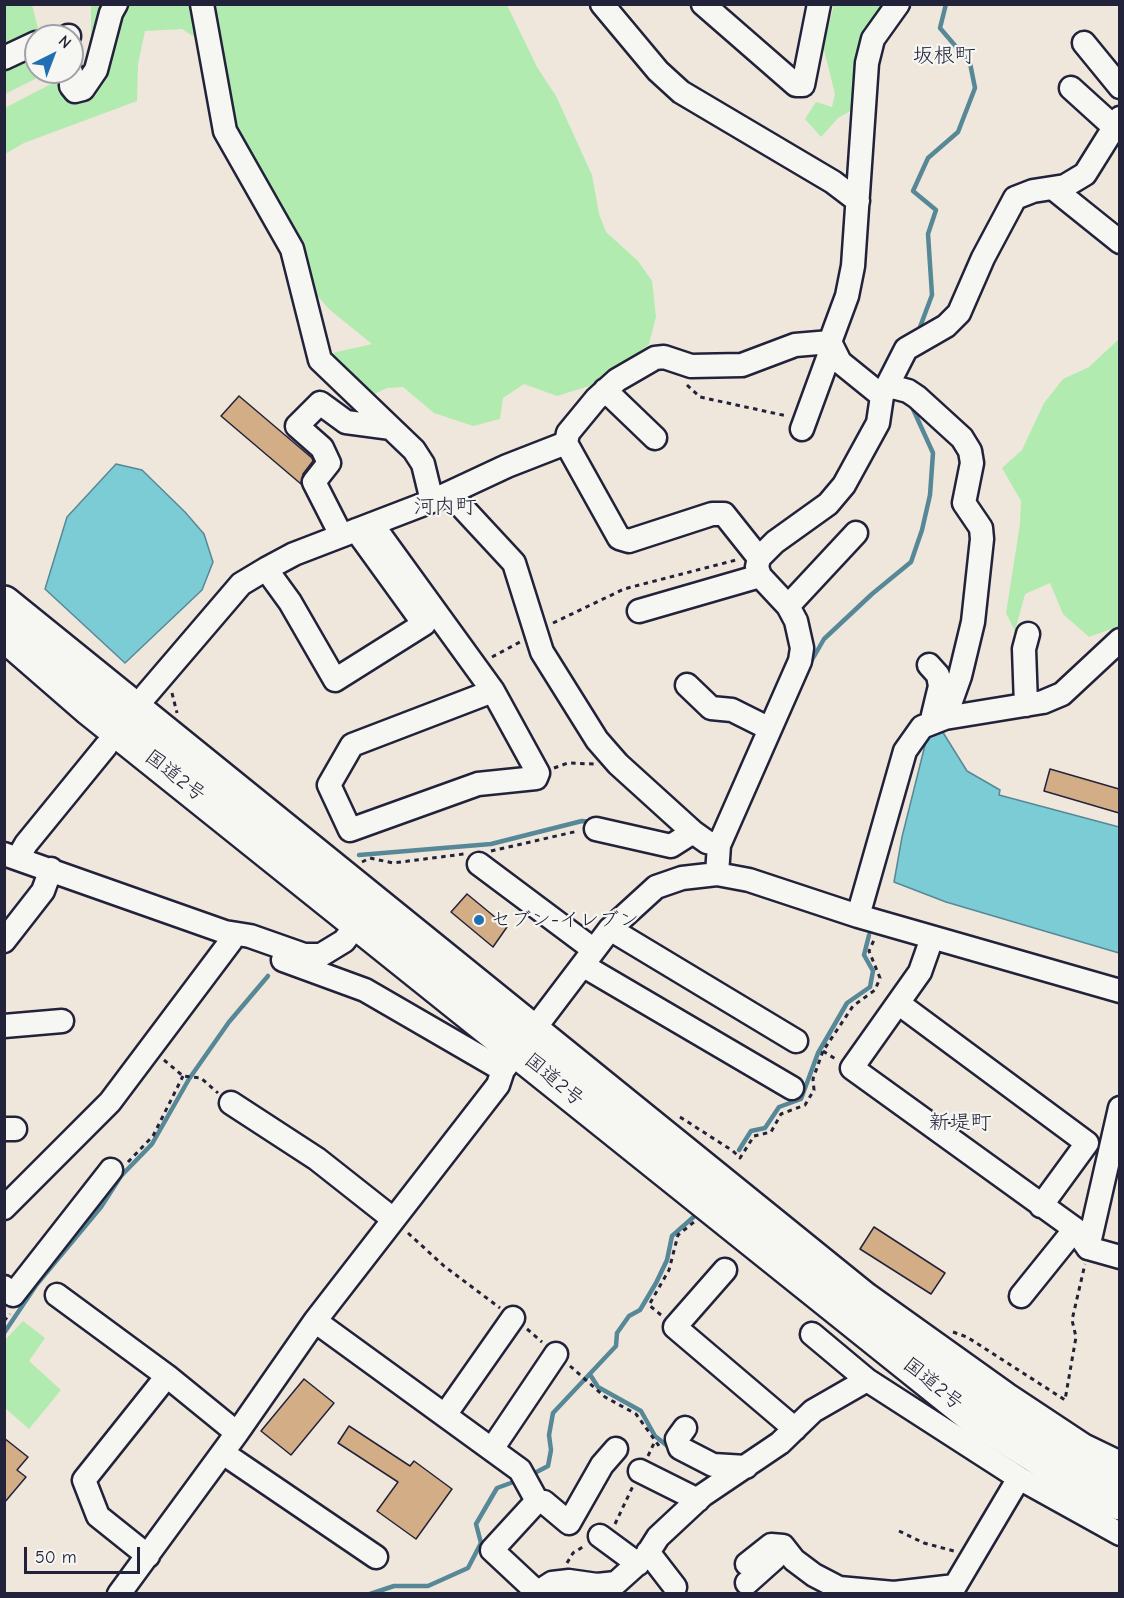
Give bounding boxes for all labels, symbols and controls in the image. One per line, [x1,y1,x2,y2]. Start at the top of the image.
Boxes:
north arrow [24,24,84,84]
text: N [55,32,75,52]
district label: 坂根町 [913,43,975,69]
district label: 河内町 [414,494,476,520]
street label: 国道2号 [140,745,210,807]
place label: セブン-イレブン [491,908,639,932]
marker: セブン-イレブン [472,913,486,927]
street label: 国道2号 [519,1048,589,1112]
district label: 新堤町 [929,1110,991,1136]
street label: 国道2号 [898,1353,968,1415]
scale bar [27,1535,142,1573]
text: 50 m [35,1547,77,1568]

